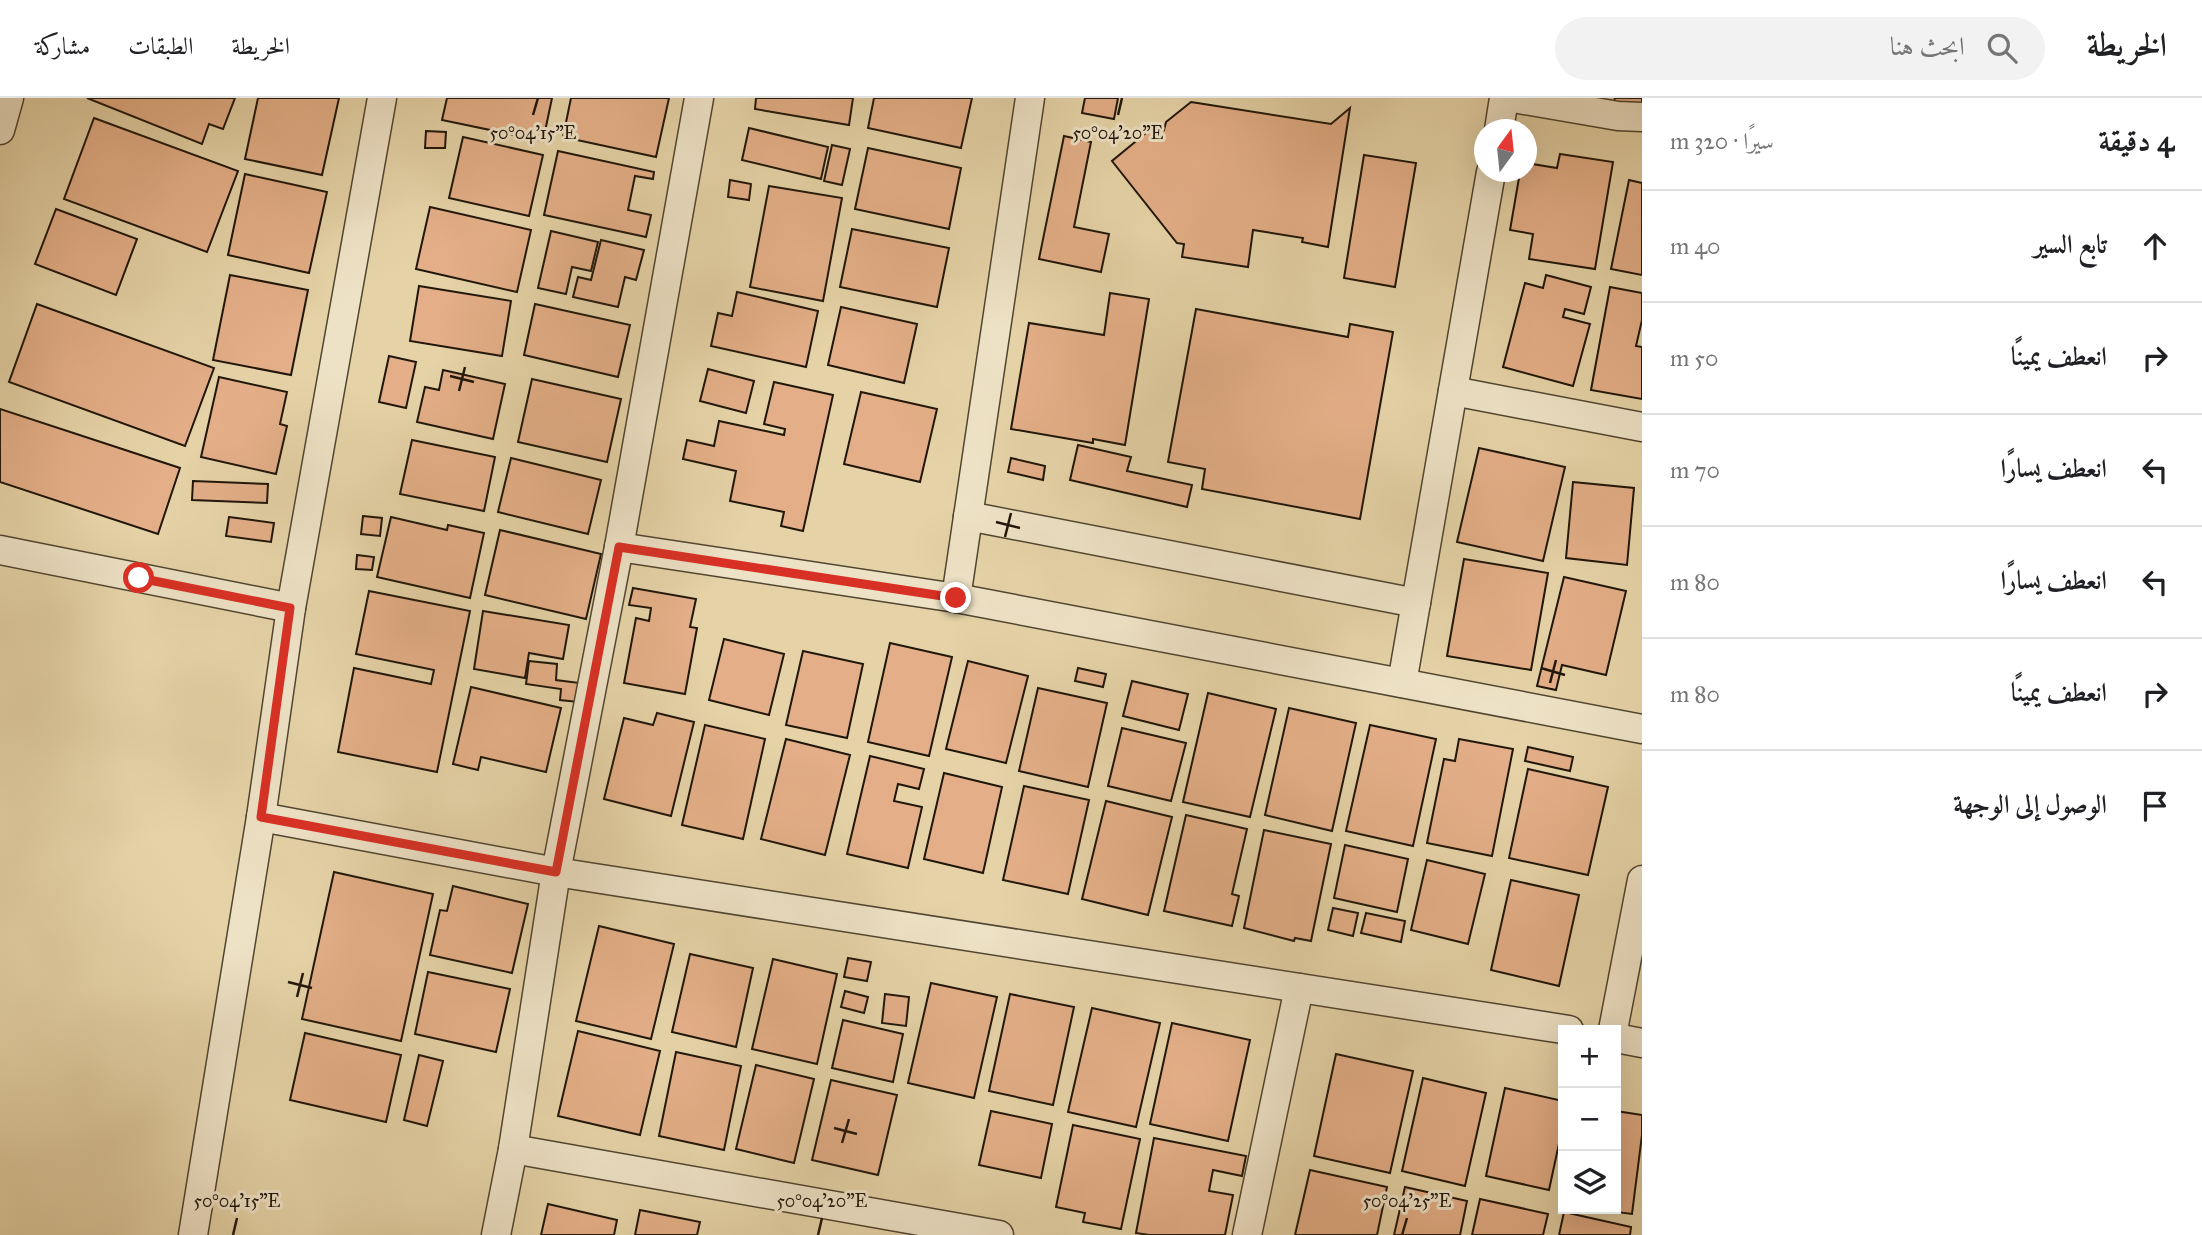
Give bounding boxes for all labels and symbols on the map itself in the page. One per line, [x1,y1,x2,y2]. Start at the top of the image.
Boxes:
north arrow [1474,119,1537,182]
text: 50°04'15"E [490,122,577,144]
text: 50°04'20"E [1073,122,1164,144]
route start [123,562,154,593]
route end [940,582,971,613]
text: 50°04'15"E [194,1190,281,1212]
text: 50°04'20"E [777,1190,868,1212]
text: 50°04'25"E [1363,1190,1451,1212]

